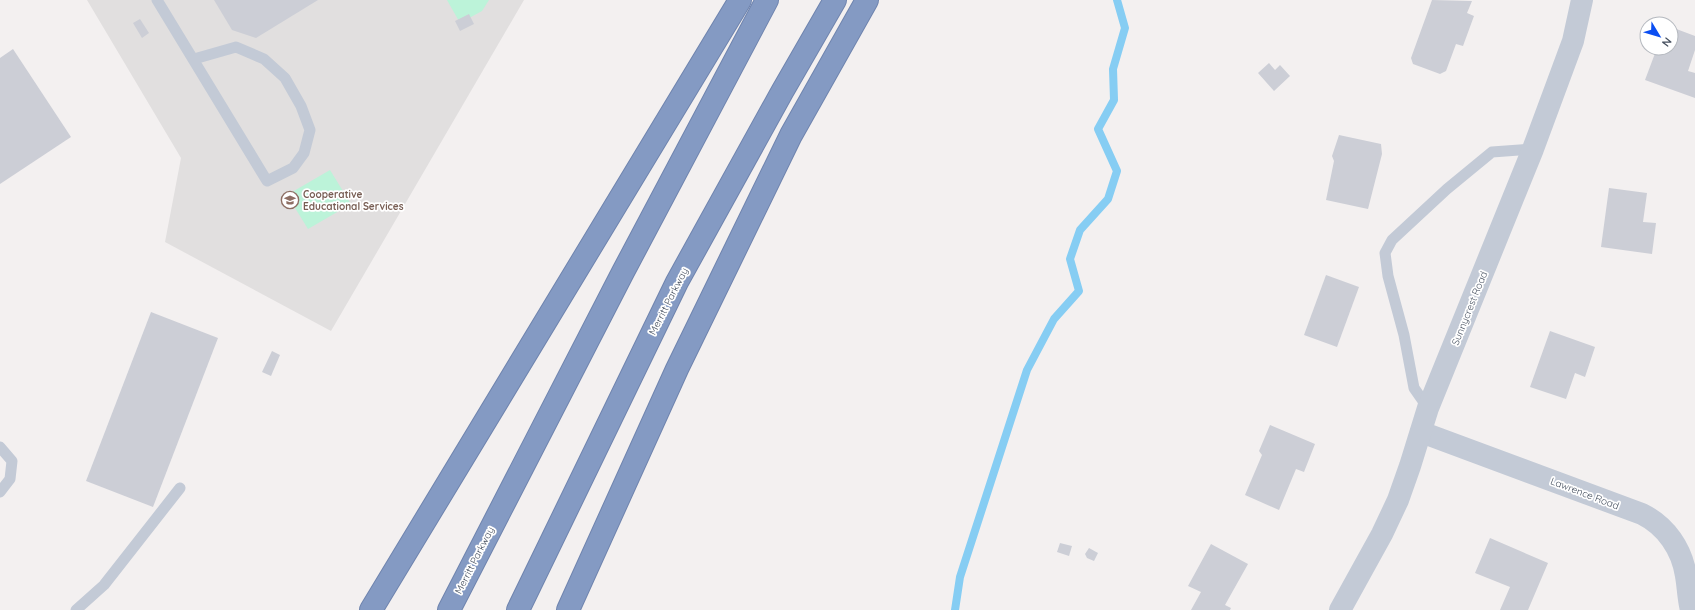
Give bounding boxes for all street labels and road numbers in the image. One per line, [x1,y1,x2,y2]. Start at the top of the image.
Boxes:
street label: Merritt Parkway [646,265,691,337]
street label: Sunnycrest Road [1449,269,1490,347]
street label: Lawrence Road [1549,474,1621,512]
street label: Merritt Parkway [452,524,497,596]

